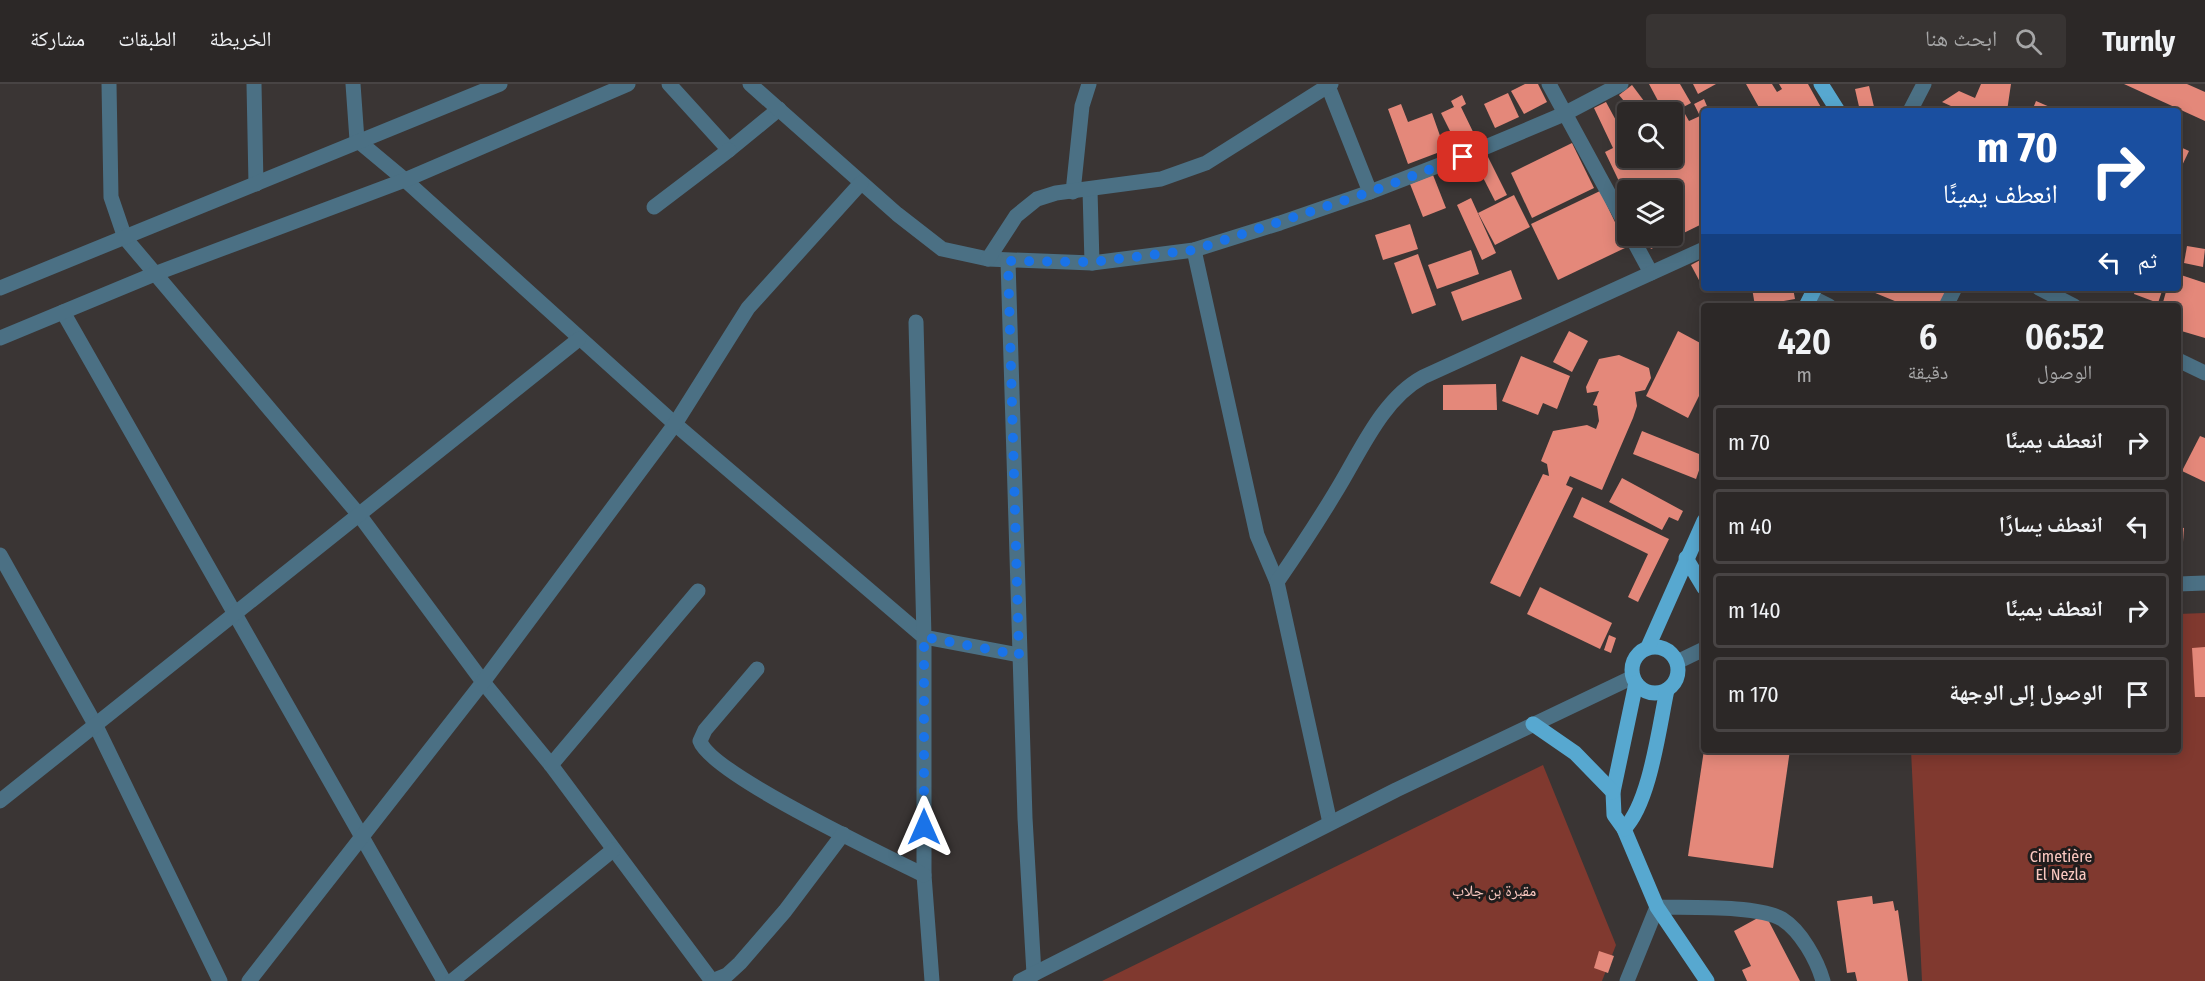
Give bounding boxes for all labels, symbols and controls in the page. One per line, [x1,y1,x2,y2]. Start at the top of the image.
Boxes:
search box [1646,14,2066,68]
text: ابحث هنا [1925,25,1997,52]
icon: search [2012,25,2045,58]
text: Turnly [2102,25,2175,58]
text: مشاركة [30,26,85,52]
text: الطبقات [118,26,177,52]
text: الخريطة [210,26,271,52]
map controls [1617,102,1683,246]
button: search [1617,102,1683,168]
text: 70 m [1977,123,2058,173]
pin [1437,131,1488,182]
icon: right [2079,132,2157,210]
icon: arrive [1446,140,1479,173]
text: انعطف يمينًا [1943,178,2058,210]
button: layers [1617,180,1683,246]
icon: left [2093,246,2126,279]
text: ثم [2138,247,2157,274]
text: 6 [1919,315,1937,359]
text: 06:52 [2025,315,2105,359]
text: 420 [1777,320,1831,364]
text: دقيقة [1908,360,1948,384]
text: الوصول [2037,360,2092,384]
text: m [1797,363,1812,387]
icon: right [2121,426,2154,459]
text: انعطف يمينًا [2005,427,2103,454]
text: 70 m [1728,429,1770,456]
icon: left [2121,510,2154,543]
text: انعطف يسارًا [1999,511,2103,538]
text: 40 m [1728,513,1772,540]
icon: right [2121,594,2154,627]
text: انعطف يمينًا [2005,595,2103,622]
text: 140 m [1728,597,1781,624]
icon: arrive [2121,678,2154,711]
text: الوصول إلى الوجهة [1949,679,2103,706]
text: 170 m [1728,681,1779,708]
position arrow [892,795,956,859]
park label: Cimetière El Nezla [2030,847,2092,884]
park label: مقبرة بن جلاب [1452,881,1536,901]

